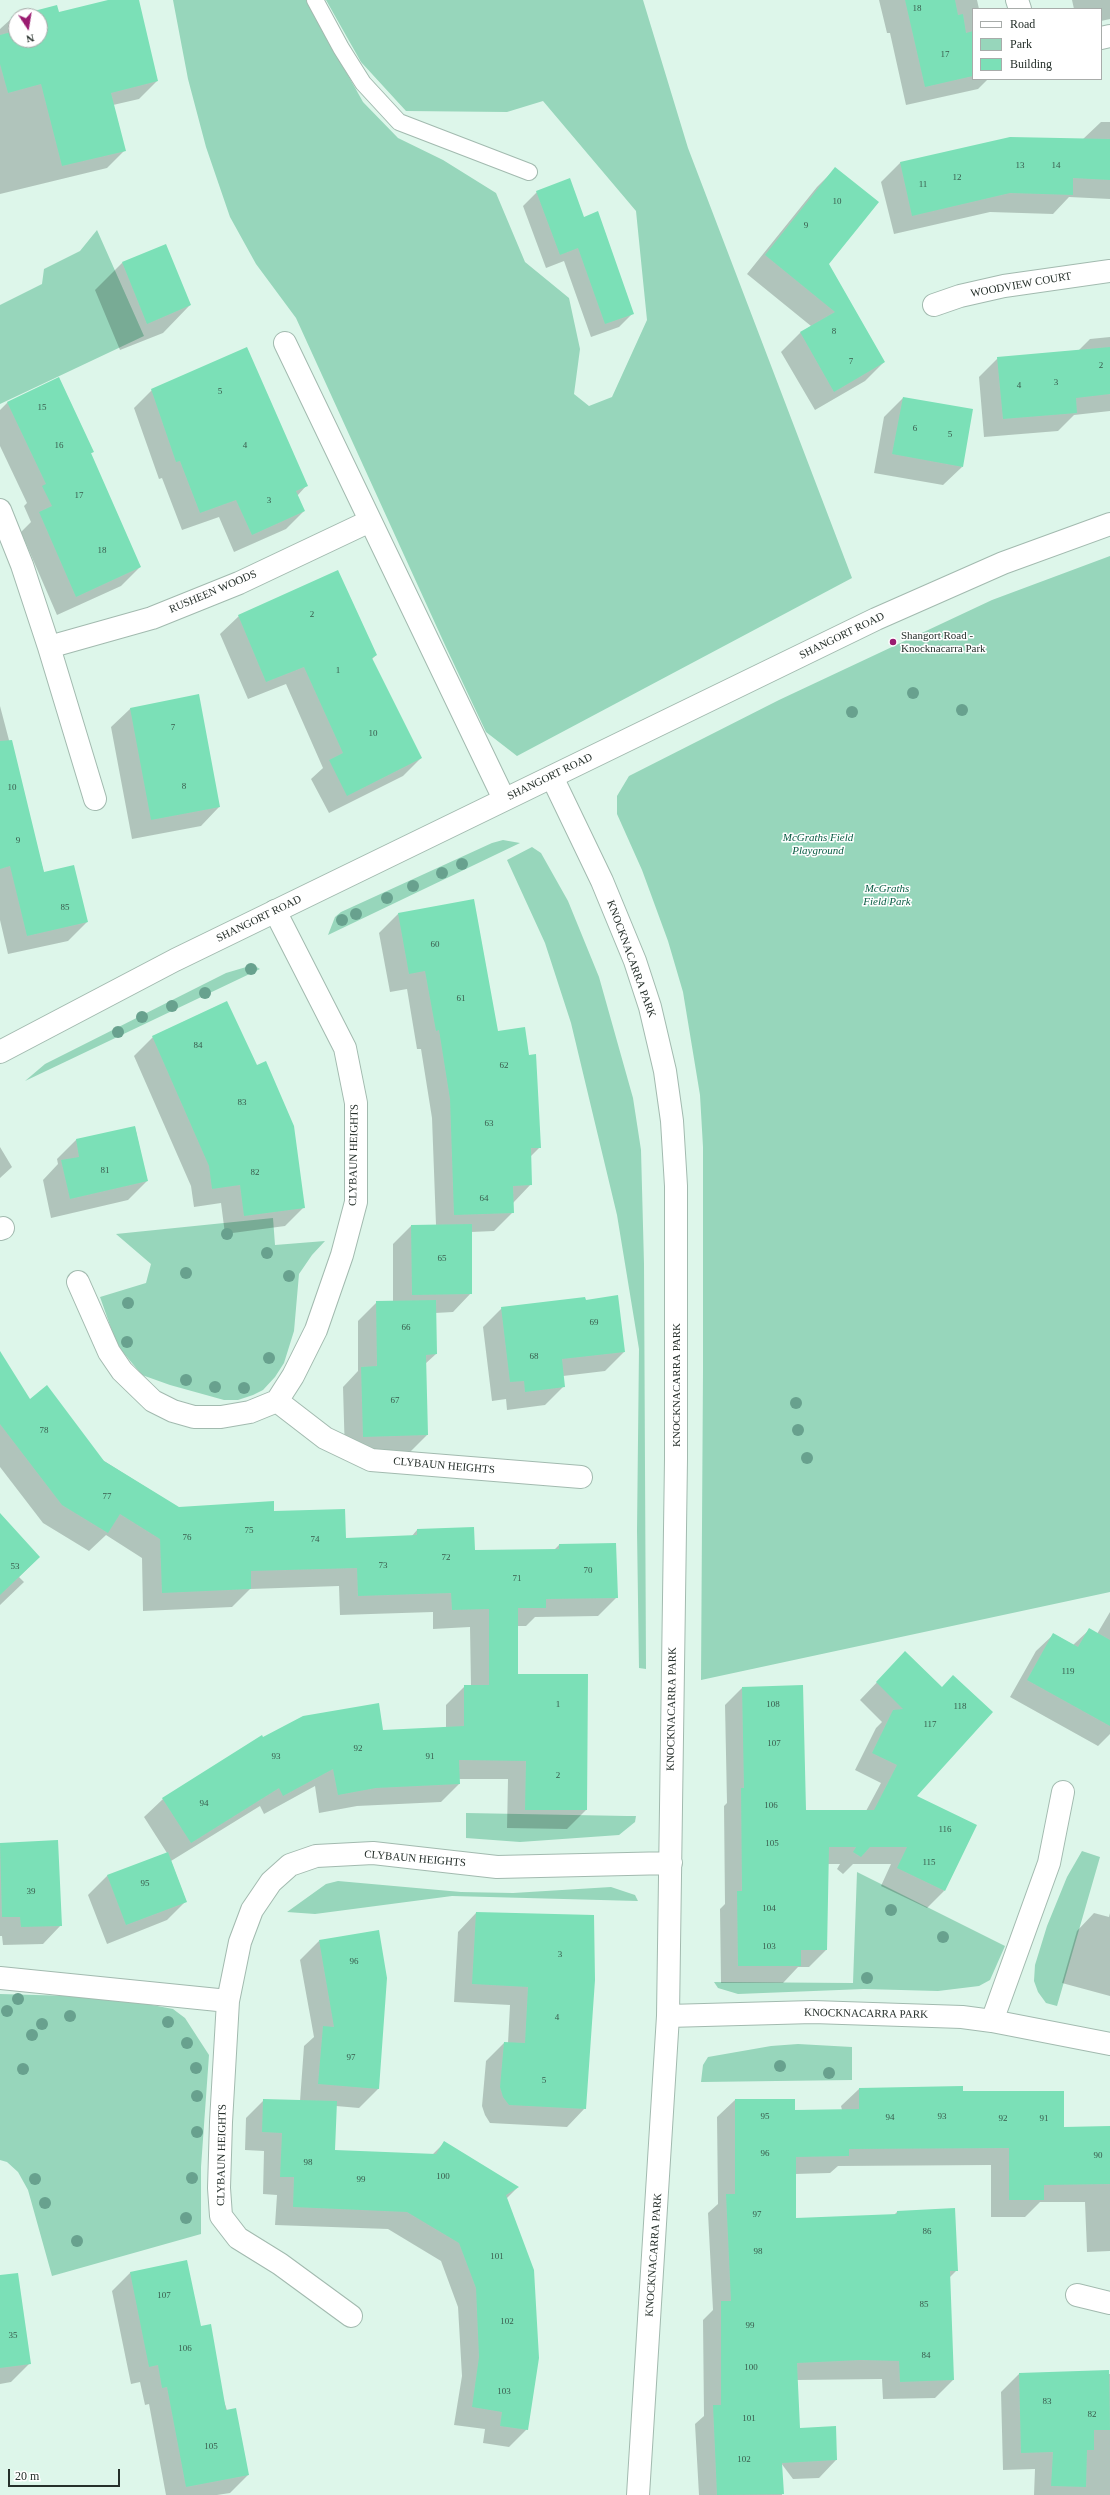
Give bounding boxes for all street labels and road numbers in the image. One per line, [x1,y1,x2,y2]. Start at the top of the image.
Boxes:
street label: WOODVIEW COURT [969,270,1073,300]
street label: RUSHEEN WOODS [167,568,259,616]
street label: SHANGORT ROAD [797,610,887,662]
street label: SHANGORT ROAD [505,751,595,803]
street label: SHANGORT ROAD [214,893,304,945]
street label: KNOCKNACARRA PARK [604,898,658,1020]
street label: CLYBAUN HEIGHTS [347,1104,361,1206]
street label: KNOCKNACARRA PARK [670,1323,684,1447]
street label: CLYBAUN HEIGHTS [393,1455,495,1477]
street label: KNOCKNACARRA PARK [664,1647,680,1771]
street label: CLYBAUN HEIGHTS [364,1848,466,1870]
street label: KNOCKNACARRA PARK [804,2006,928,2022]
street label: CLYBAUN HEIGHTS [215,2104,229,2206]
street label: KNOCKNACARRA PARK [643,2193,665,2317]

